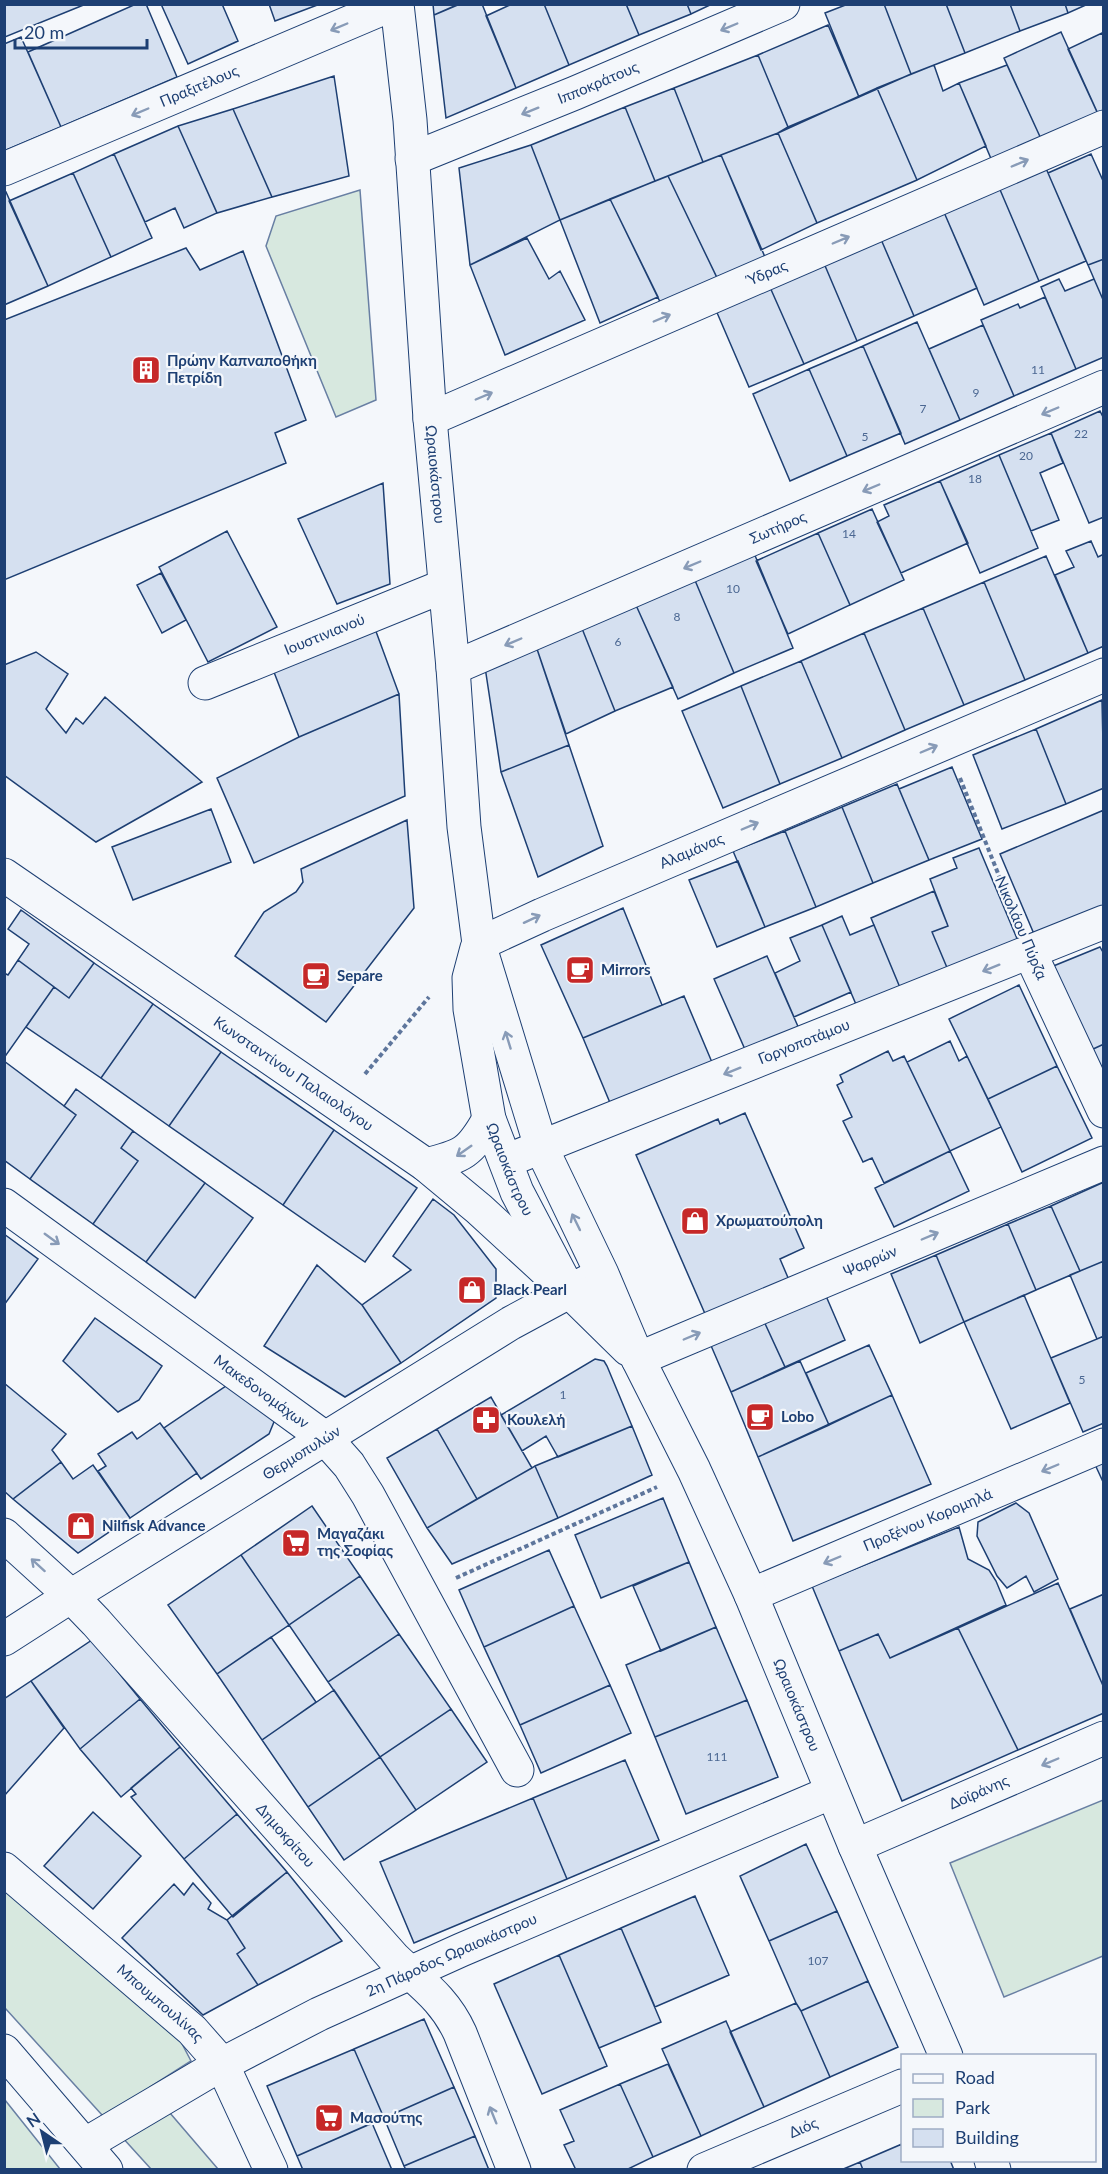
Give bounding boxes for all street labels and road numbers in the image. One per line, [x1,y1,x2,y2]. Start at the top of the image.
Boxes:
street label: Ιπποκράτους [555,57,641,107]
street label: Πραξιτέλους [157,61,241,110]
street label: Ύδρας [742,255,790,289]
street label: Ωραιοκάστρου [423,424,450,524]
street label: Σωτήρος [747,507,809,547]
street label: Ιουστινιανού [281,609,367,658]
street label: Αλαμάνας [656,829,726,872]
street label: Νικολάου Πύρζα [992,873,1052,982]
street label: Κωνσταντίνου Παλαιολόγου [211,1012,377,1134]
street label: Γοργοποτάμου [755,1015,852,1067]
street label: Ωραιοκάστρου [483,1120,538,1218]
street label: Ψαρρών [840,1241,900,1280]
street label: Μακεδονομάχων [211,1350,313,1432]
street label: Θερμοπυλών [259,1421,344,1483]
street label: Προξένου Κορομηλά [860,1484,995,1554]
street label: Ωραιοκάστρου [770,1655,825,1754]
street label: Δοϊράνης [946,1771,1011,1812]
street label: Δημοκρίτου [253,1799,319,1871]
street label: 2η Πάροδος Ωραιοκάστρου [363,1909,539,2000]
street label: Μπουμπουλίνας [114,1960,208,2045]
street label: Διός [786,2113,820,2141]

